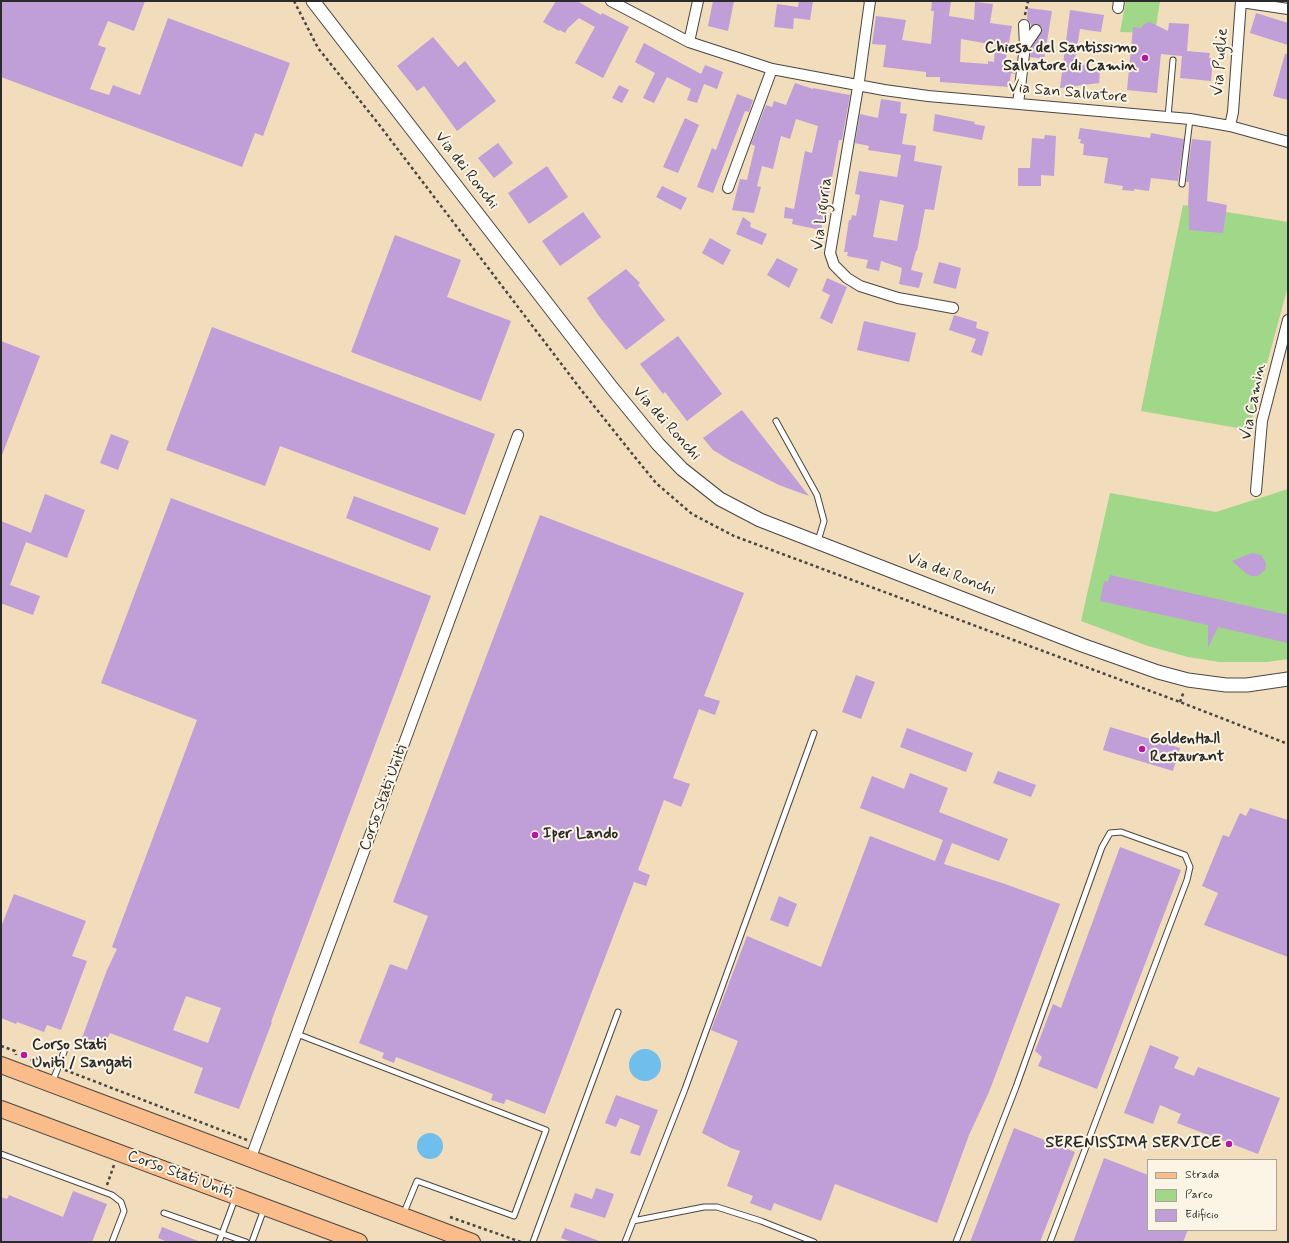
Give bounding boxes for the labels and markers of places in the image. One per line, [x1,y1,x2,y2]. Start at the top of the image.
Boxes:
place label: Chiesa del Santissimo Salvatore di Camin [985,39,1137,77]
marker: Chiesa del Santissimo Salvatore di Camin [1140,53,1150,63]
place label: GoldenHall Restaurant [1150,730,1224,768]
marker: GoldenHall Restaurant [1137,744,1147,754]
place label: Iper Lando [543,825,618,845]
marker: Iper Lando [530,830,540,840]
place label: Corso Stati Uniti / Sangati [32,1036,132,1074]
marker: Corso Stati Uniti / Sangati [19,1050,29,1060]
place label: SERENISSIMA SERVICE [1045,1134,1221,1154]
marker: SERENISSIMA SERVICE [1224,1139,1234,1149]

